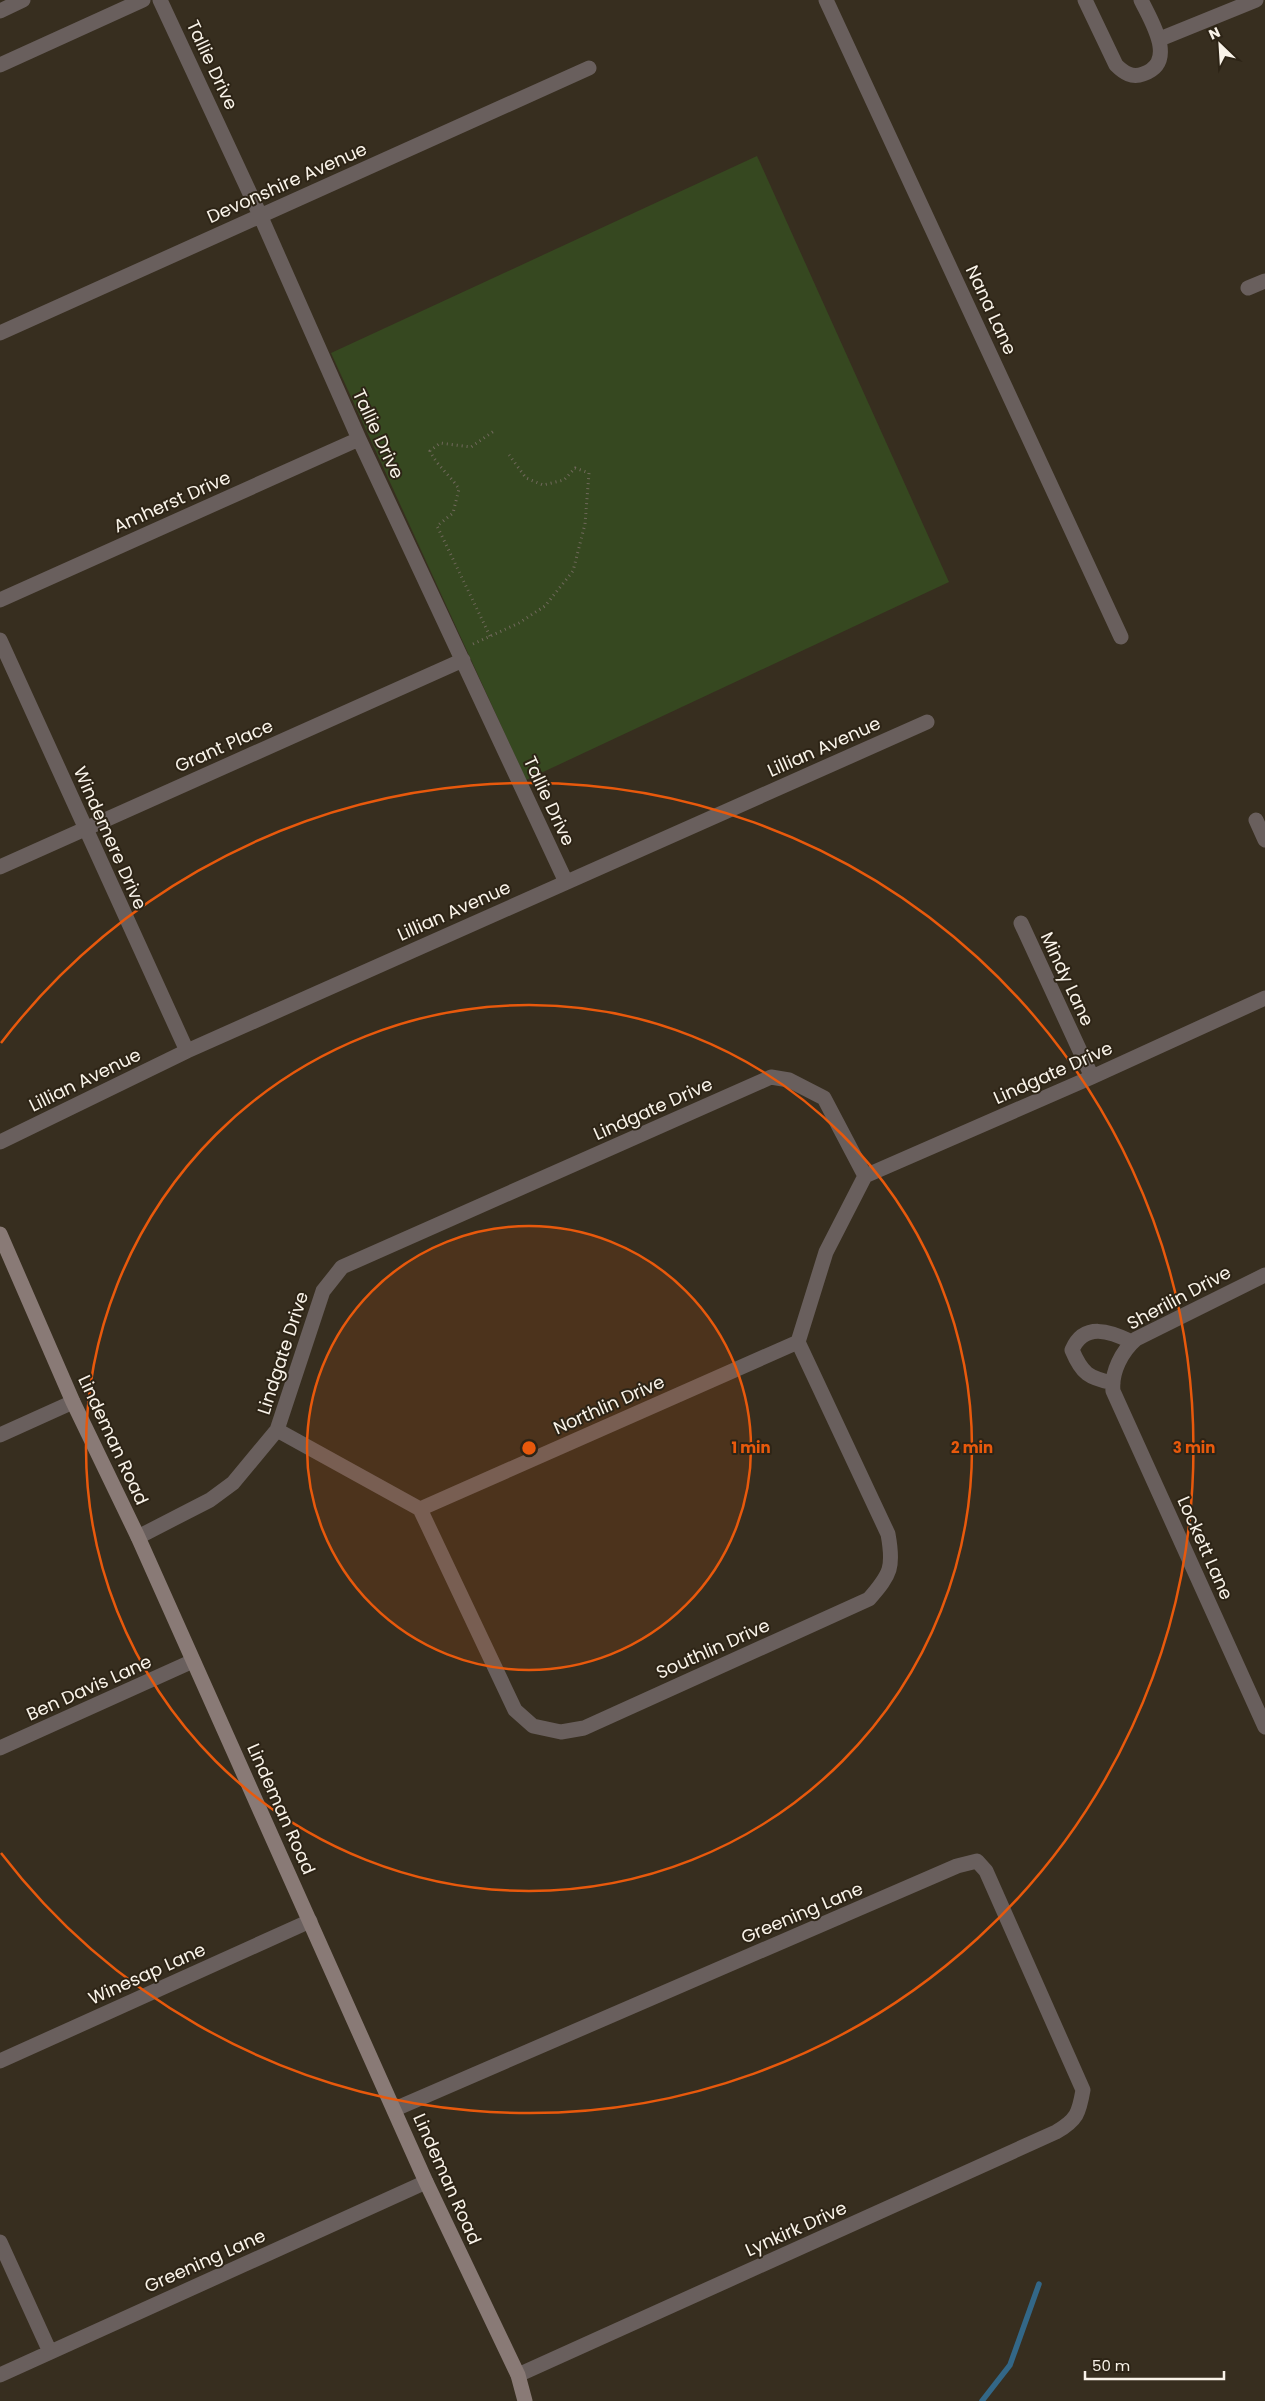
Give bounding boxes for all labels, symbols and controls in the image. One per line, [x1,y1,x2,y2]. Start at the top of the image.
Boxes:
street label: Tallie Drive [181,16,244,114]
north arrow [1195,20,1245,70]
text: N [1206,22,1224,45]
street label: Devonshire Avenue [203,136,371,229]
street label: Nana Lane [960,261,1023,359]
street label: Tallie Drive [347,385,410,483]
street label: Amherst Drive [109,465,234,539]
street label: Lillian Avenue [763,710,884,783]
street label: Grant Place [171,713,277,778]
street label: Tallie Drive [518,752,581,850]
street label: Windemere Drive [68,762,153,913]
street label: Lillian Avenue [393,874,514,947]
street label: Mindy Lane [1035,928,1100,1030]
street label: Lindgate Drive [989,1035,1116,1110]
street label: Lillian Avenue [25,1042,145,1117]
street label: Lindgate Drive [589,1071,716,1146]
street label: Sherilin Drive [1122,1260,1235,1336]
street label: Lindgate Drive [251,1288,314,1418]
street label: Northlin Drive [549,1369,668,1440]
street label: Lindeman Road [72,1371,155,1509]
text: 1 min [731,1437,771,1458]
text: 2 min [951,1437,993,1458]
text: 3 min [1173,1437,1215,1458]
centre of rings [520,1439,538,1457]
street label: Lockett Lane [1171,1492,1239,1604]
street label: Southlin Drive [652,1612,774,1685]
street label: Ben Davis Lane [22,1649,155,1726]
street label: Lindeman Road [241,1739,322,1878]
street label: Greening Lane [737,1876,867,1949]
street label: Winesap Lane [84,1937,209,2011]
street label: Lindeman Road [407,2109,488,2248]
street label: Lynkirk Drive [741,2195,851,2262]
street label: Greening Lane [140,2223,269,2298]
scale bar [1085,2348,1224,2380]
text: 50 m [1092,2355,1130,2376]

